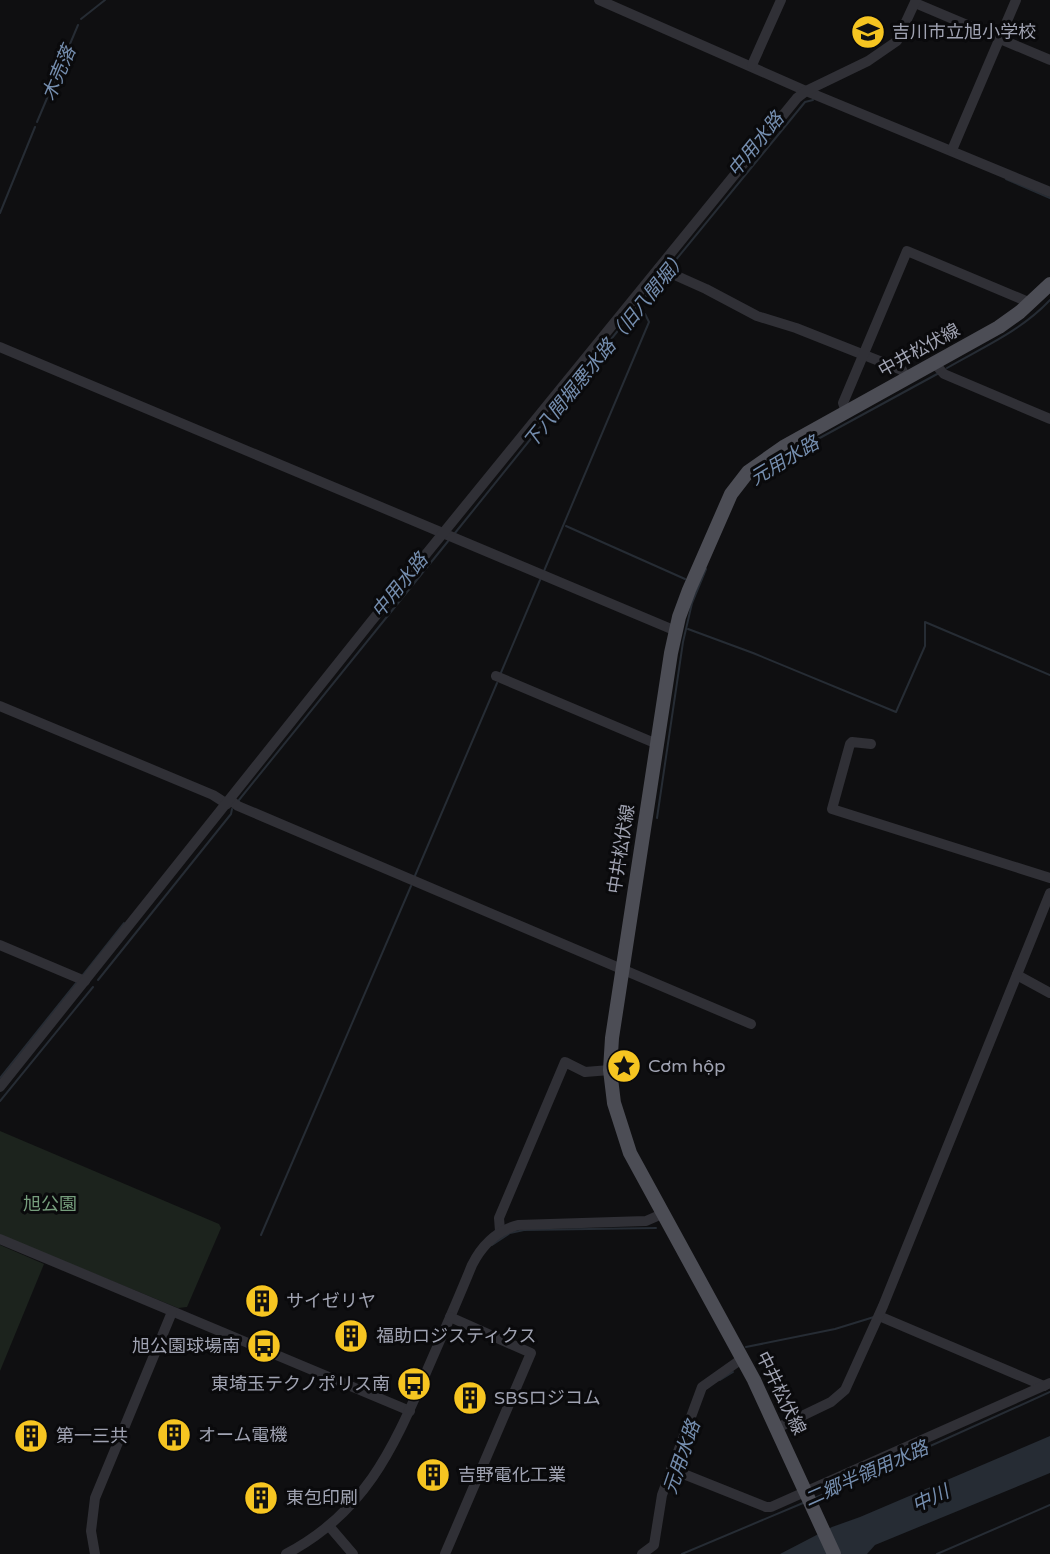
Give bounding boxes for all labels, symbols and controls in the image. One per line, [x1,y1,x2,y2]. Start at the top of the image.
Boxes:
school or university icon: 吉川市立旭小学校 [849,13,887,51]
place label: 吉川市立旭小学校 [892,21,1036,43]
water label: 木売落 [38,40,81,104]
water label: 中用水路 [723,107,789,181]
water label: 下八間堀悪水路（旧八間堀） [520,247,692,453]
street label: 中井松伏線 [874,319,964,381]
water label: 元用水路 [746,431,824,490]
water label: 中用水路 [367,548,433,622]
street label: 中井松伏線 [603,803,639,895]
place icon: Cơm hộp [605,1047,643,1085]
place label: Cơm hộp [648,1055,726,1077]
park label: 旭公園 [23,1193,77,1215]
building icon: サイゼリヤ [243,1282,281,1320]
place label: サイゼリヤ [286,1290,376,1312]
building icon: 福助ロジスティクス [332,1317,370,1355]
place label: 福助ロジスティクス [376,1325,536,1347]
bus stop icon: 旭公園球場南 [245,1327,283,1365]
place label: 旭公園球場南 [132,1335,240,1357]
street label: 中井松伏線 [751,1348,811,1438]
bus stop icon: 東埼玉テクノポリス南 [395,1365,433,1403]
place label: 東埼玉テクノポリス南 [211,1373,390,1395]
building icon: SBSロジコム [451,1379,489,1417]
place label: SBSロジコム [494,1387,601,1409]
building icon: オーム電機 [155,1416,193,1454]
water label: 元用水路 [659,1416,705,1497]
building icon: 第一三共 [12,1417,50,1455]
place label: オーム電機 [198,1424,287,1446]
place label: 第一三共 [56,1425,128,1447]
water label: 二郷半領用水路 [801,1436,933,1511]
building icon: 吉野電化工業 [414,1456,452,1494]
place label: 吉野電化工業 [458,1464,566,1486]
building icon: 東包印刷 [242,1479,280,1517]
water label: 中川 [909,1480,954,1517]
place label: 東包印刷 [286,1487,358,1509]

